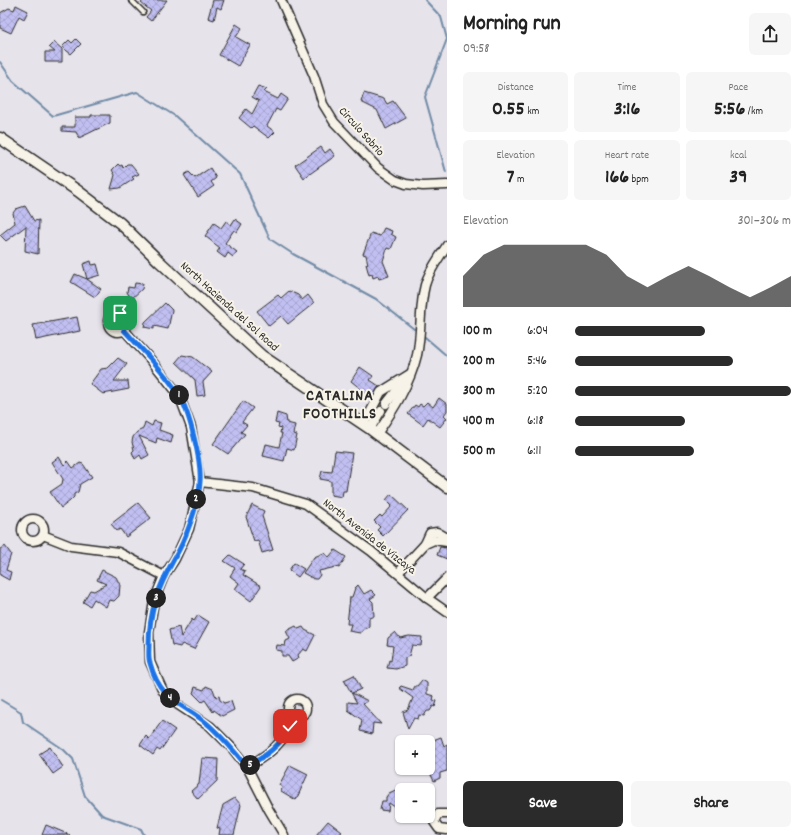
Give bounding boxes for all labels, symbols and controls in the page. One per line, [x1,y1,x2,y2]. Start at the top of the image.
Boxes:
text: Morning run [463,9,561,40]
button: share [749,13,791,55]
text: 09:58 [463,40,489,59]
text: Distance [498,80,534,96]
text: Time [618,80,636,96]
text: Pace [729,80,748,96]
text: 0.55 [492,96,525,124]
text: 3:16 [614,96,640,124]
text: 5:56 [714,96,745,124]
street label: Circulo Sobrio [334,104,388,160]
text: km [525,104,539,120]
text: /km [745,104,763,120]
text: Elevation [497,148,535,164]
text: Heart rate [605,148,649,164]
text: kcal [730,148,747,164]
text: 7 [507,164,514,192]
text: 166 [605,164,629,192]
text: 39 [729,164,747,192]
text: m [514,172,525,188]
text: bpm [629,172,649,188]
text: Elevation [463,212,508,231]
text: 301–306 m [738,212,791,231]
street label: North Hacienda del Sol Road [176,258,282,356]
pin [103,296,137,330]
icon: arrive [109,302,131,324]
text: 100 m [463,322,492,341]
text: 6:04 [527,322,548,341]
text: 200 m [463,352,495,371]
text: 5:46 [527,352,547,371]
text: 300 m [463,382,495,401]
text: 5:20 [527,382,548,401]
pin: 1 [169,385,189,405]
district label: CATALINA FOOTHILLS [303,385,377,426]
text: 1 [178,387,180,403]
text: 400 m [463,412,494,431]
text: 6:18 [527,412,544,431]
text: 500 m [463,442,495,461]
text: 6:11 [527,442,541,461]
pin: 2 [186,489,206,509]
text: 2 [194,491,198,507]
street label: North Avenida de Vizcaya [319,495,419,579]
pin: 3 [146,588,166,608]
text: 3 [154,590,158,606]
pin: 4 [160,688,180,708]
text: 4 [168,690,172,706]
pin [273,709,307,743]
icon: check [279,715,301,737]
map controls [395,735,435,823]
button: + [395,735,435,775]
pin: 5 [240,755,260,775]
text: 5 [247,757,253,773]
button: Save [463,781,623,827]
button: Share [631,781,791,827]
button: − [395,783,435,823]

